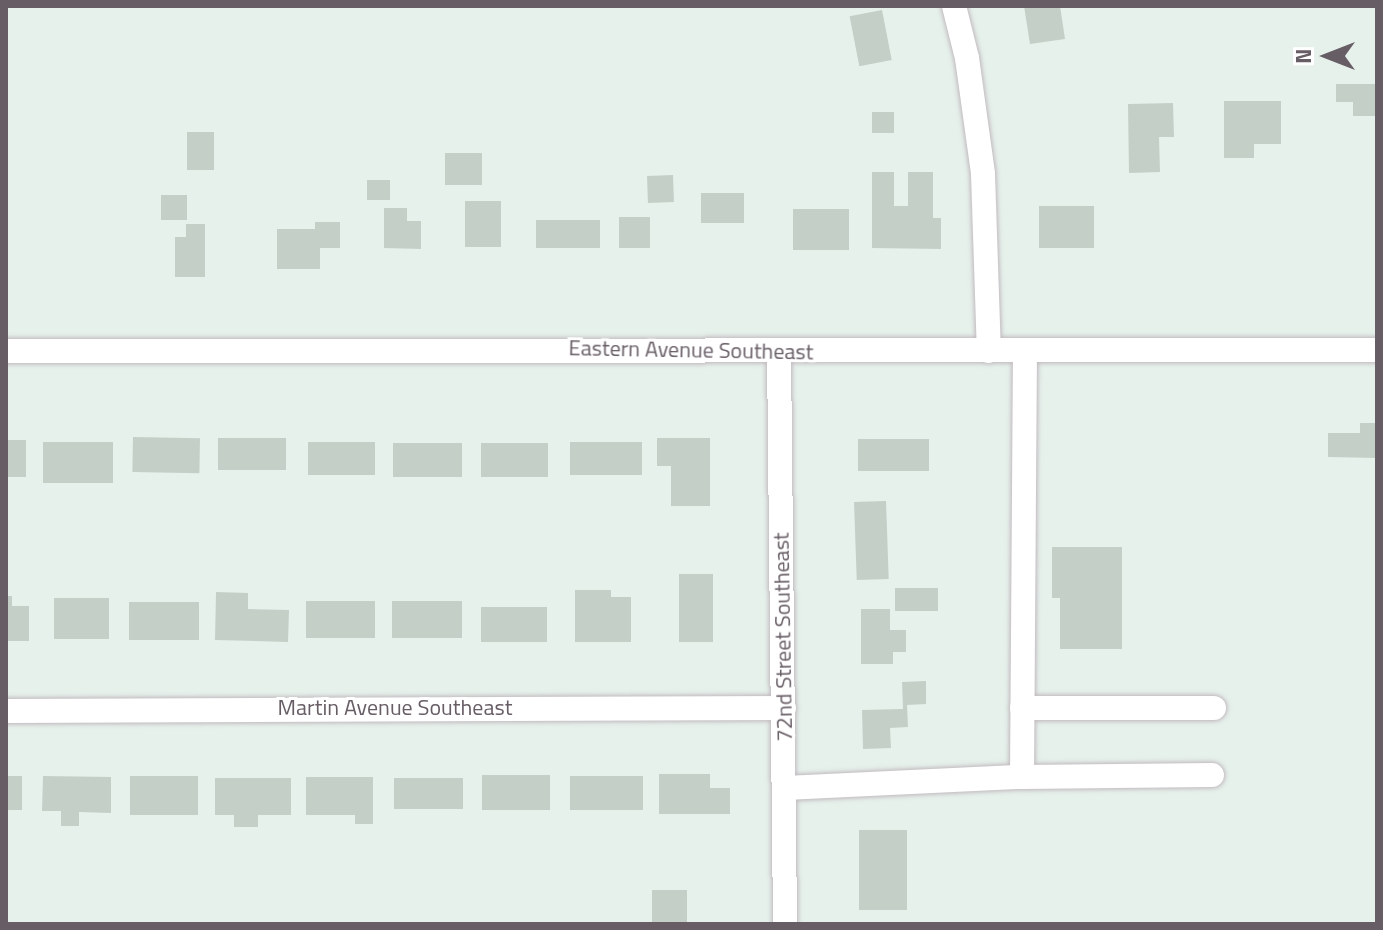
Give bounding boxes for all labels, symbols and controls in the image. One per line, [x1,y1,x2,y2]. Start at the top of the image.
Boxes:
north arrow [1287,16,1367,96]
text: N [1286,48,1320,64]
street label: Eastern Avenue Southeast [568,335,814,365]
street label: 72nd Street Southeast [768,532,798,742]
street label: Martin Avenue Southeast [278,695,512,721]

